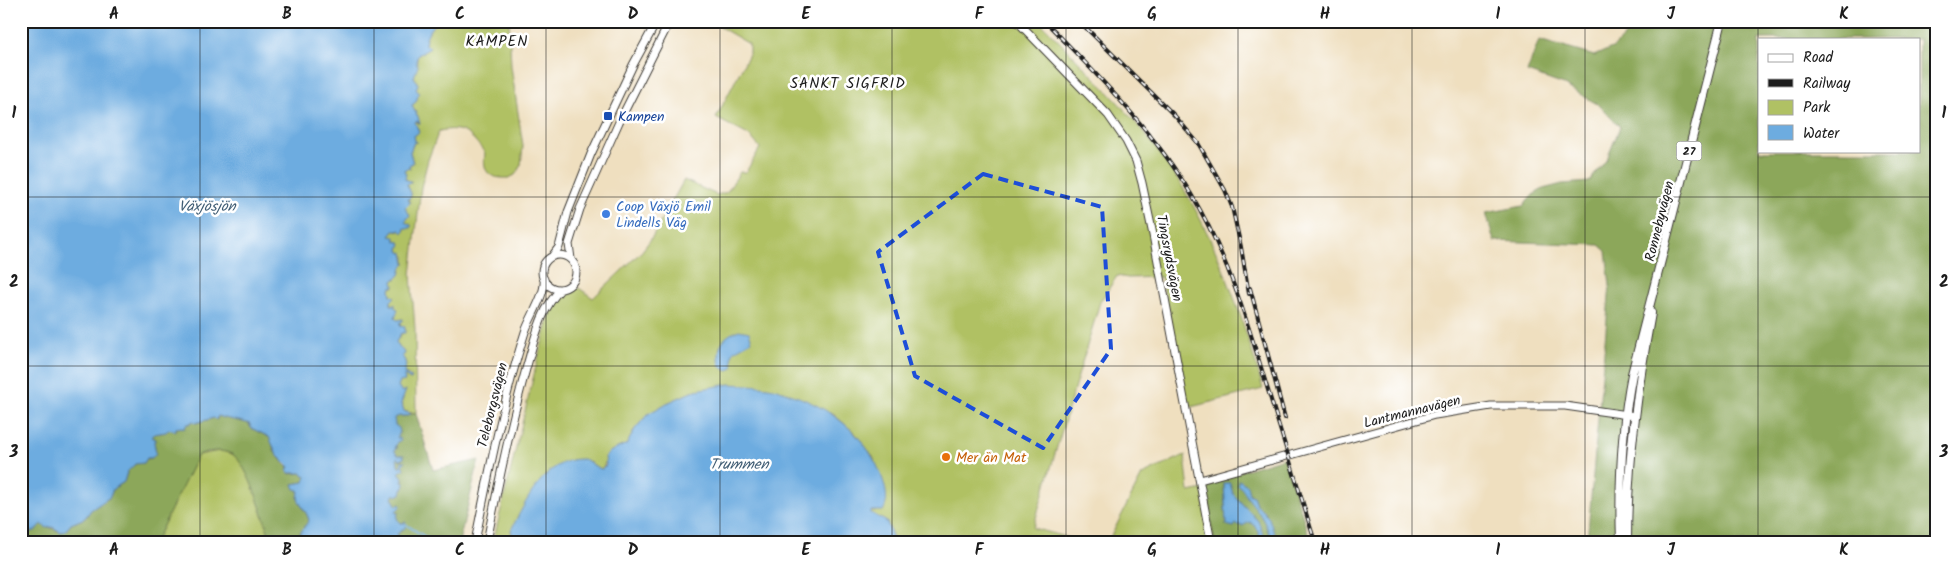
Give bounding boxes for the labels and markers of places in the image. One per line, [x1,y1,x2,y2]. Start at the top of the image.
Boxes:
place label: Kampen [618,106,664,128]
marker: Kampen [602,110,614,122]
place label: Coop Växjö Emil Lindells Väg [616,196,712,234]
marker: Coop Växjö Emil Lindells Väg [600,208,612,220]
place label: Mer än Mat [956,447,1027,469]
marker: Mer än Mat [940,451,952,463]

